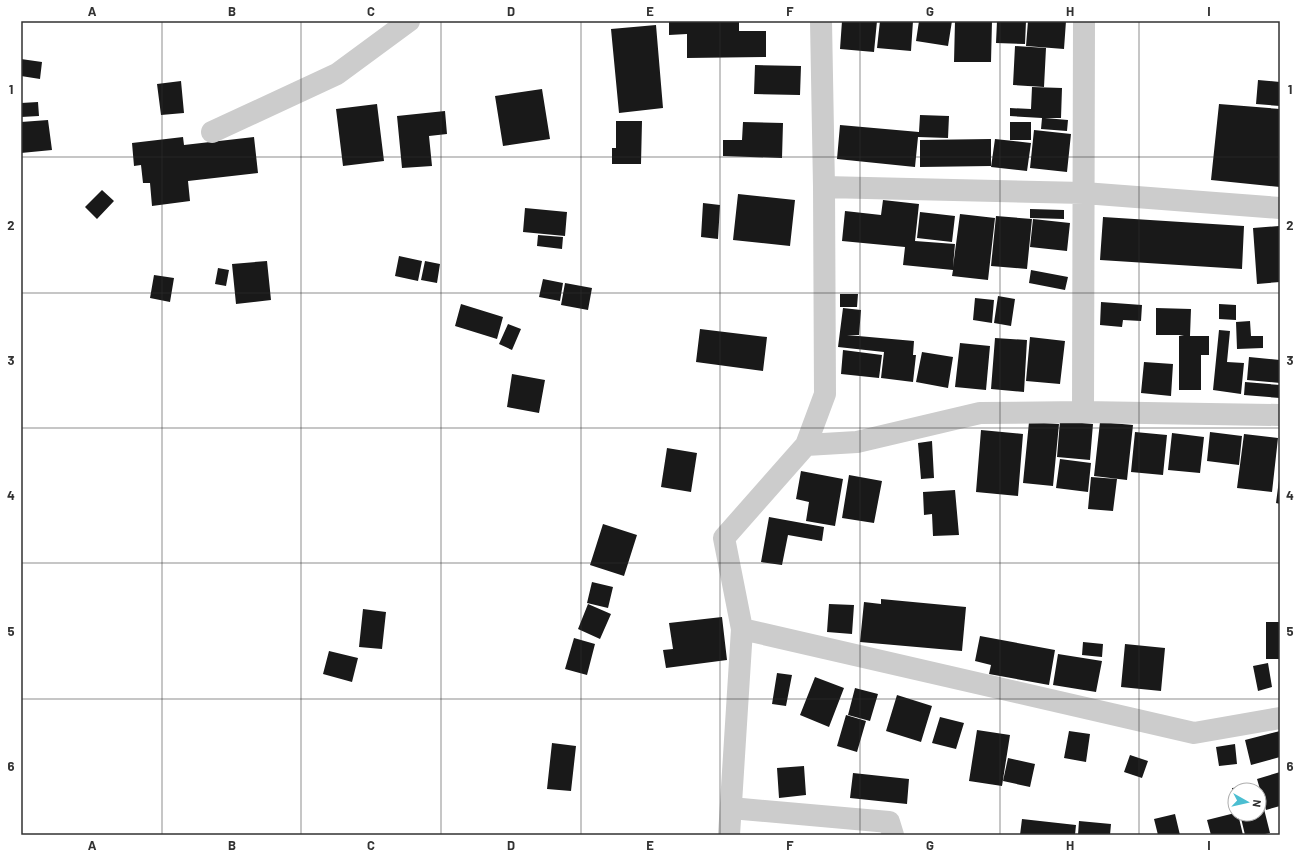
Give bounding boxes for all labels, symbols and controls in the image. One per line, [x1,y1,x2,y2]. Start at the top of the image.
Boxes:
text: A [88,3,97,19]
text: B [228,3,236,19]
text: C [367,3,375,19]
text: D [507,3,515,19]
text: E [646,3,654,19]
text: F [786,3,794,19]
text: G [926,3,934,19]
text: H [1066,3,1074,19]
text: I [1207,3,1211,19]
text: 1 [9,81,13,97]
text: 1 [1288,81,1292,97]
text: 2 [7,217,15,233]
text: 2 [1286,217,1294,233]
text: 3 [7,352,15,368]
text: 3 [1286,352,1294,368]
text: 4 [7,487,15,503]
text: 4 [1286,487,1294,503]
text: 5 [7,623,15,639]
text: 5 [1286,623,1294,639]
text: 6 [8,758,15,774]
text: 6 [1287,758,1294,774]
north arrow [1227,782,1267,822]
text: N [1250,799,1264,808]
text: A [88,837,97,853]
text: B [228,837,236,853]
text: C [367,837,375,853]
text: D [507,837,515,853]
text: E [646,837,654,853]
text: F [786,837,794,853]
text: G [926,837,934,853]
text: H [1066,837,1074,853]
text: I [1207,837,1211,853]

